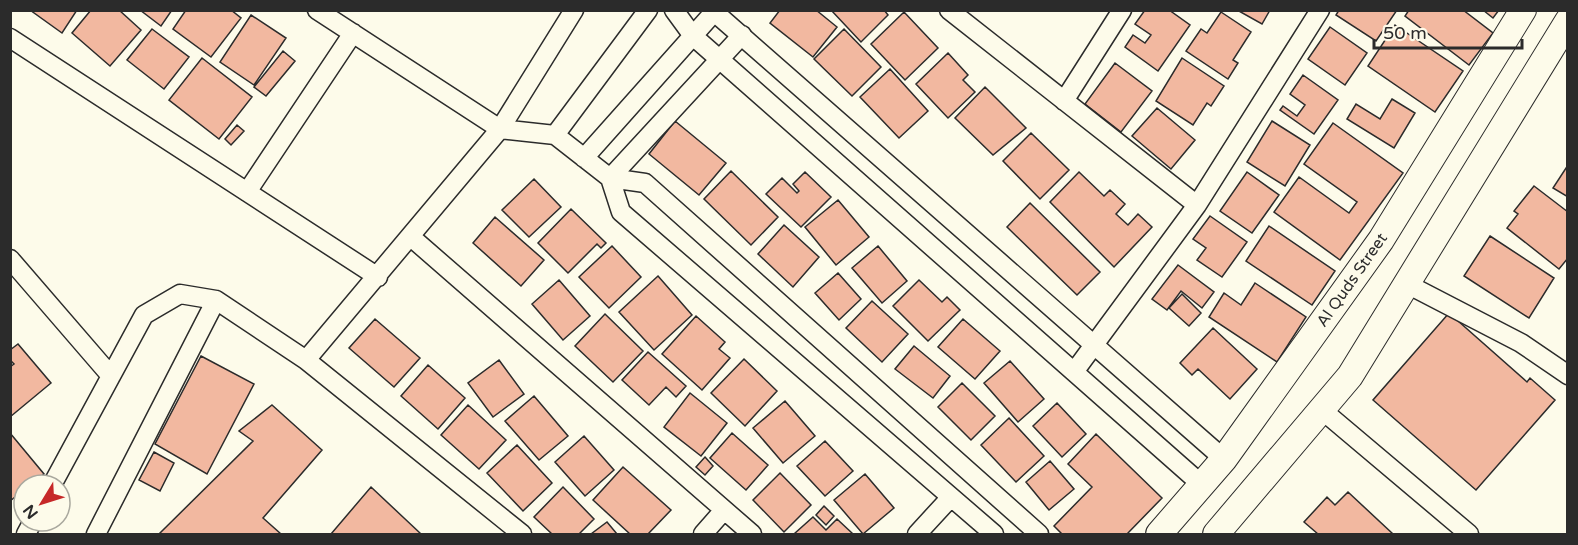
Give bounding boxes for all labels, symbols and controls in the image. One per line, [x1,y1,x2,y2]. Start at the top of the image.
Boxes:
scale bar [1374,12,1522,50]
text: 50 m [1383,22,1427,44]
street label: Al Quds Street [1312,229,1392,331]
north arrow [12,473,72,533]
text: N [19,500,43,523]

